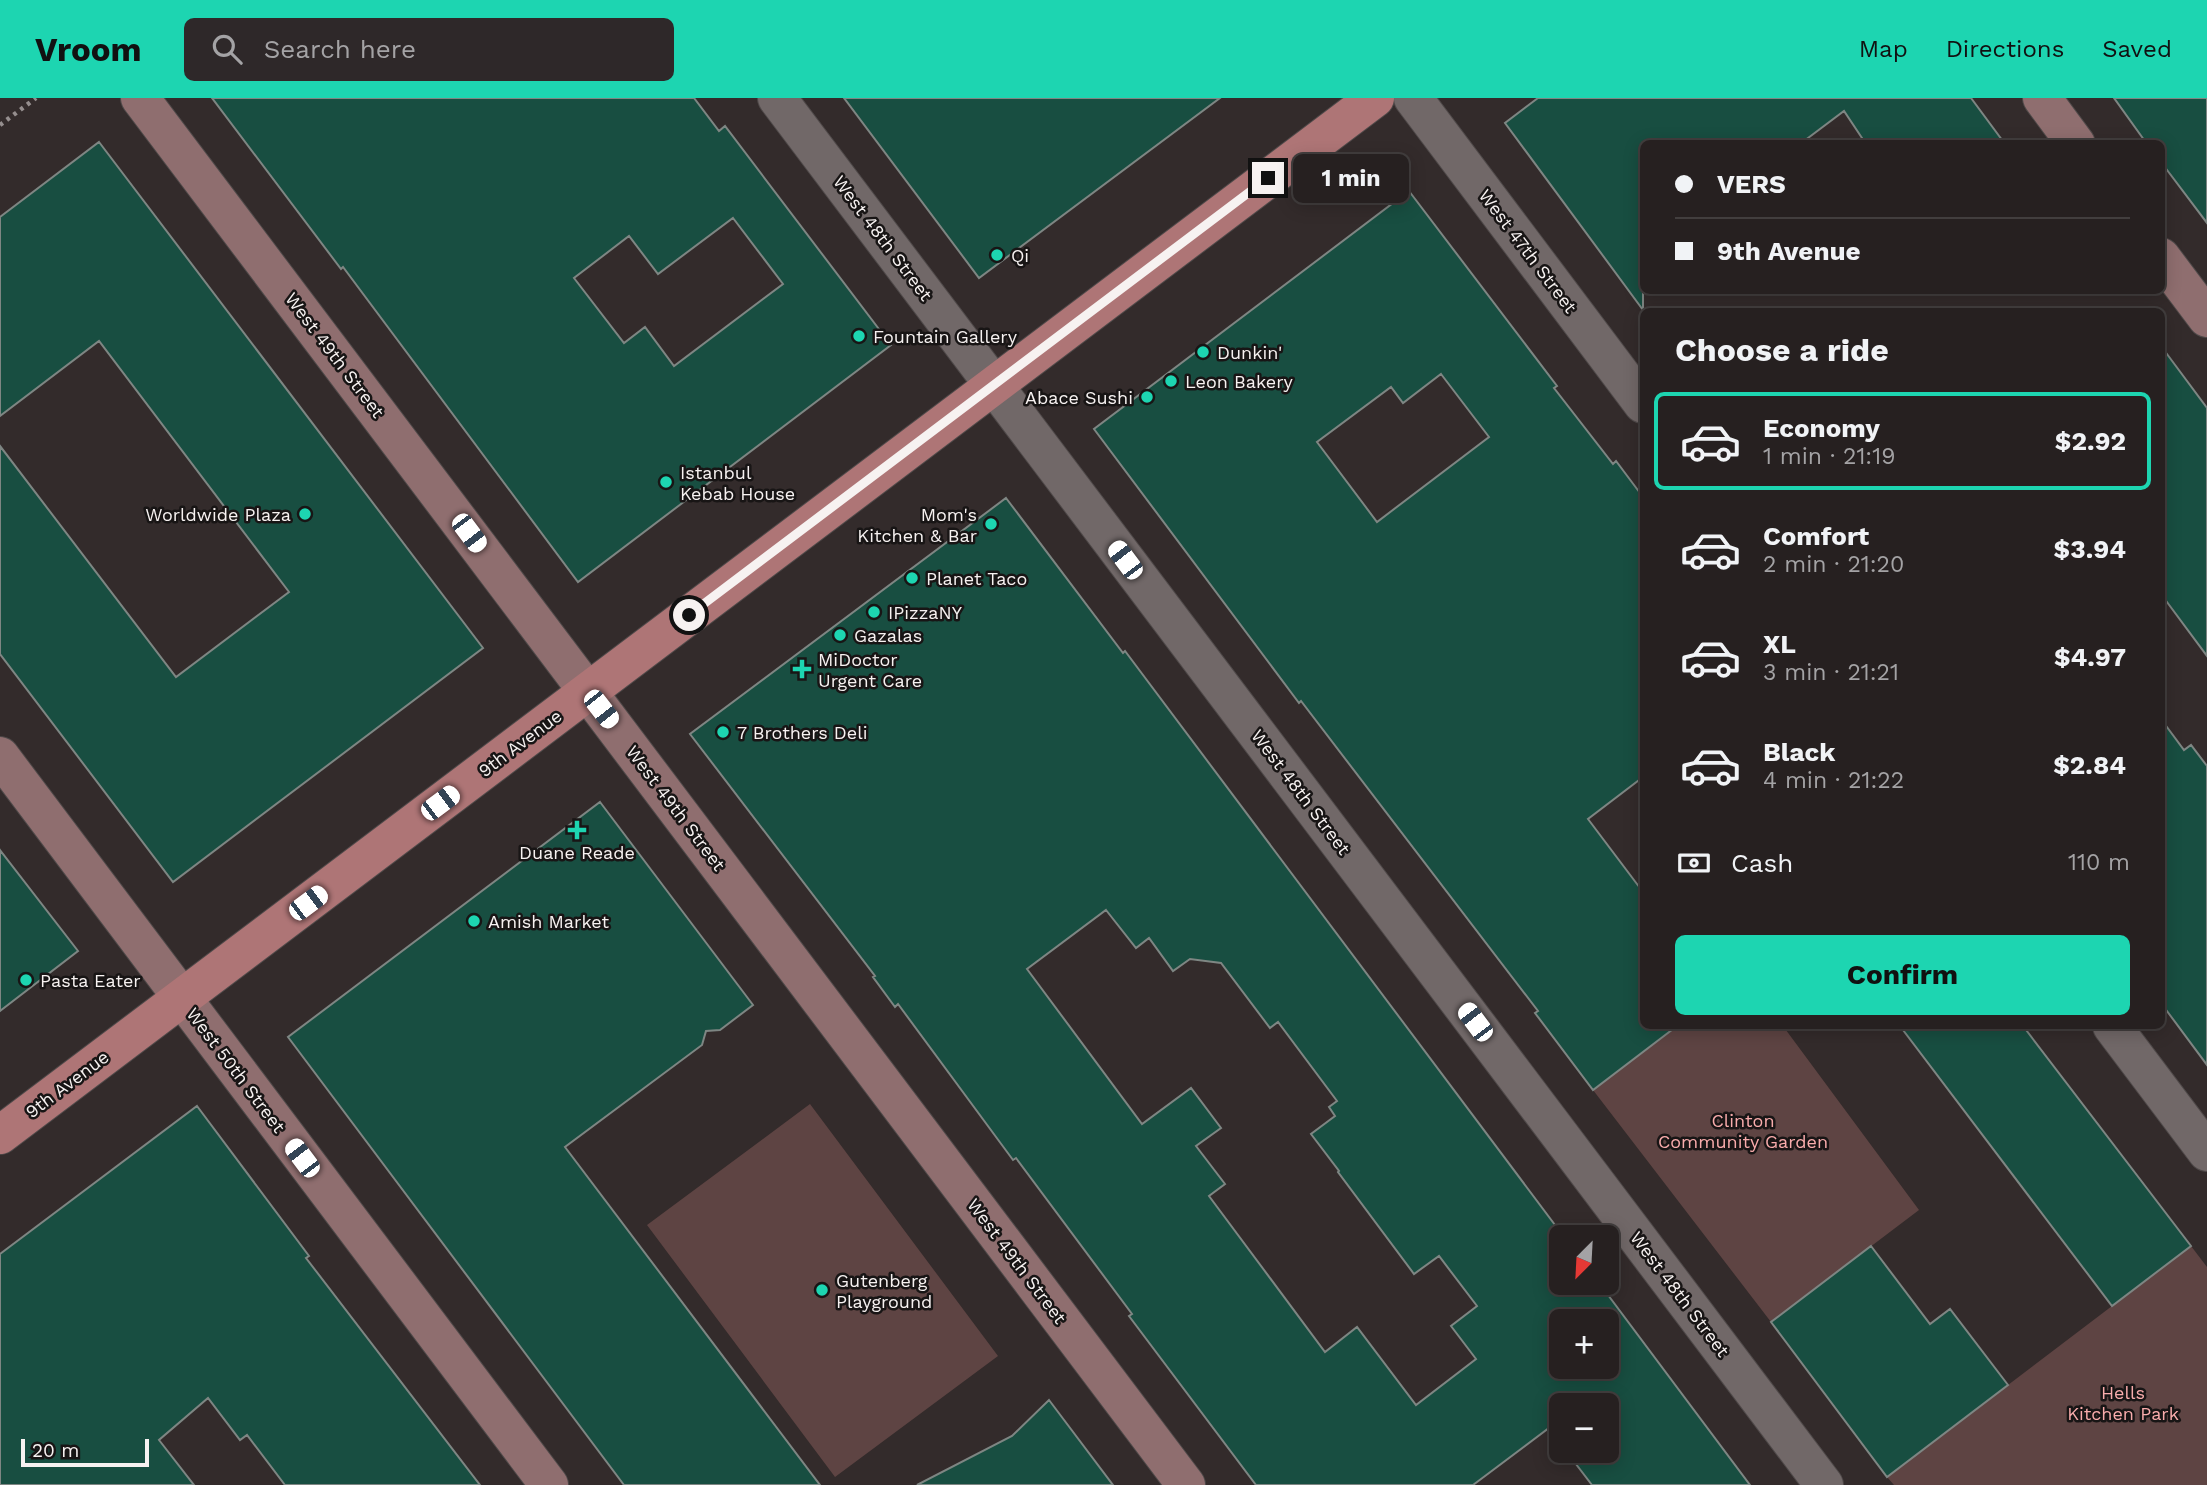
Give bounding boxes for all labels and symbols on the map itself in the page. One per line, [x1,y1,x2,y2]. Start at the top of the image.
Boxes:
callout: 1 min [1292,154,1408,202]
route end [1252,162,1284,194]
street label: West 48th Street [829,171,937,305]
street label: West 47th Street [1475,185,1582,317]
place label: Qi [1011,245,1029,266]
marker: Qi [989,247,1005,263]
street label: West 49th Street [281,288,389,422]
place label: Fountain Gallery [873,326,1018,347]
marker: Fountain Gallery [851,328,867,344]
place label: Dunkin' [1217,342,1282,363]
marker: Dunkin' [1195,344,1211,360]
place label: Leon Bakery [1185,371,1294,392]
marker: Leon Bakery [1163,373,1179,389]
place label: Abace Sushi [1025,387,1133,408]
marker: Abace Sushi [1139,389,1155,405]
place label: Istanbul Kebab House [680,462,795,504]
marker: Istanbul Kebab House [658,474,674,490]
place label: Worldwide Plaza [145,504,291,525]
place label: Mom's Kitchen & Bar [857,504,977,546]
marker: Worldwide Plaza [297,506,313,522]
car [448,510,491,556]
marker: Mom's Kitchen & Bar [983,516,999,532]
car [1104,537,1147,583]
place label: Planet Taco [926,568,1027,589]
marker: Planet Taco [904,570,920,586]
route start [673,599,705,631]
place label: IPizzaNY [888,602,963,623]
marker: IPizzaNY [866,604,882,620]
place label: Gazalas [854,625,922,646]
marker: Gazalas [832,627,848,643]
place label: MiDoctor Urgent Care [818,649,922,691]
marker: MiDoctor Urgent Care [792,659,812,679]
car [580,686,623,732]
street label: 9th Avenue [474,705,566,781]
place label: 7 Brothers Deli [737,722,867,743]
marker: 7 Brothers Deli [715,724,731,740]
street label: West 48th Street [1247,725,1355,859]
street label: West 49th Street [622,741,730,875]
car [417,782,464,824]
marker: Duane Reade [569,822,585,838]
place label: Duane Reade [519,842,635,863]
car [285,882,332,924]
place label: Amish Market [488,911,609,932]
marker: Amish Market [466,913,482,929]
place label: Pasta Eater [40,970,141,991]
marker: Pasta Eater [18,972,34,988]
car [1454,999,1497,1045]
street label: West 50th Street [182,1003,290,1137]
street label: 9th Avenue [21,1046,113,1122]
park label: Clinton Community Garden [1658,1110,1828,1152]
car [281,1135,324,1181]
street label: West 49th Street [963,1194,1071,1328]
north arrow [1549,1225,1619,1295]
street label: West 48th Street [1626,1227,1734,1361]
place label: Gutenberg Playground [836,1270,932,1312]
marker: Gutenberg Playground [814,1282,830,1298]
park label: Hells Kitchen Park [2067,1382,2179,1424]
scale bar [21,1436,149,1468]

